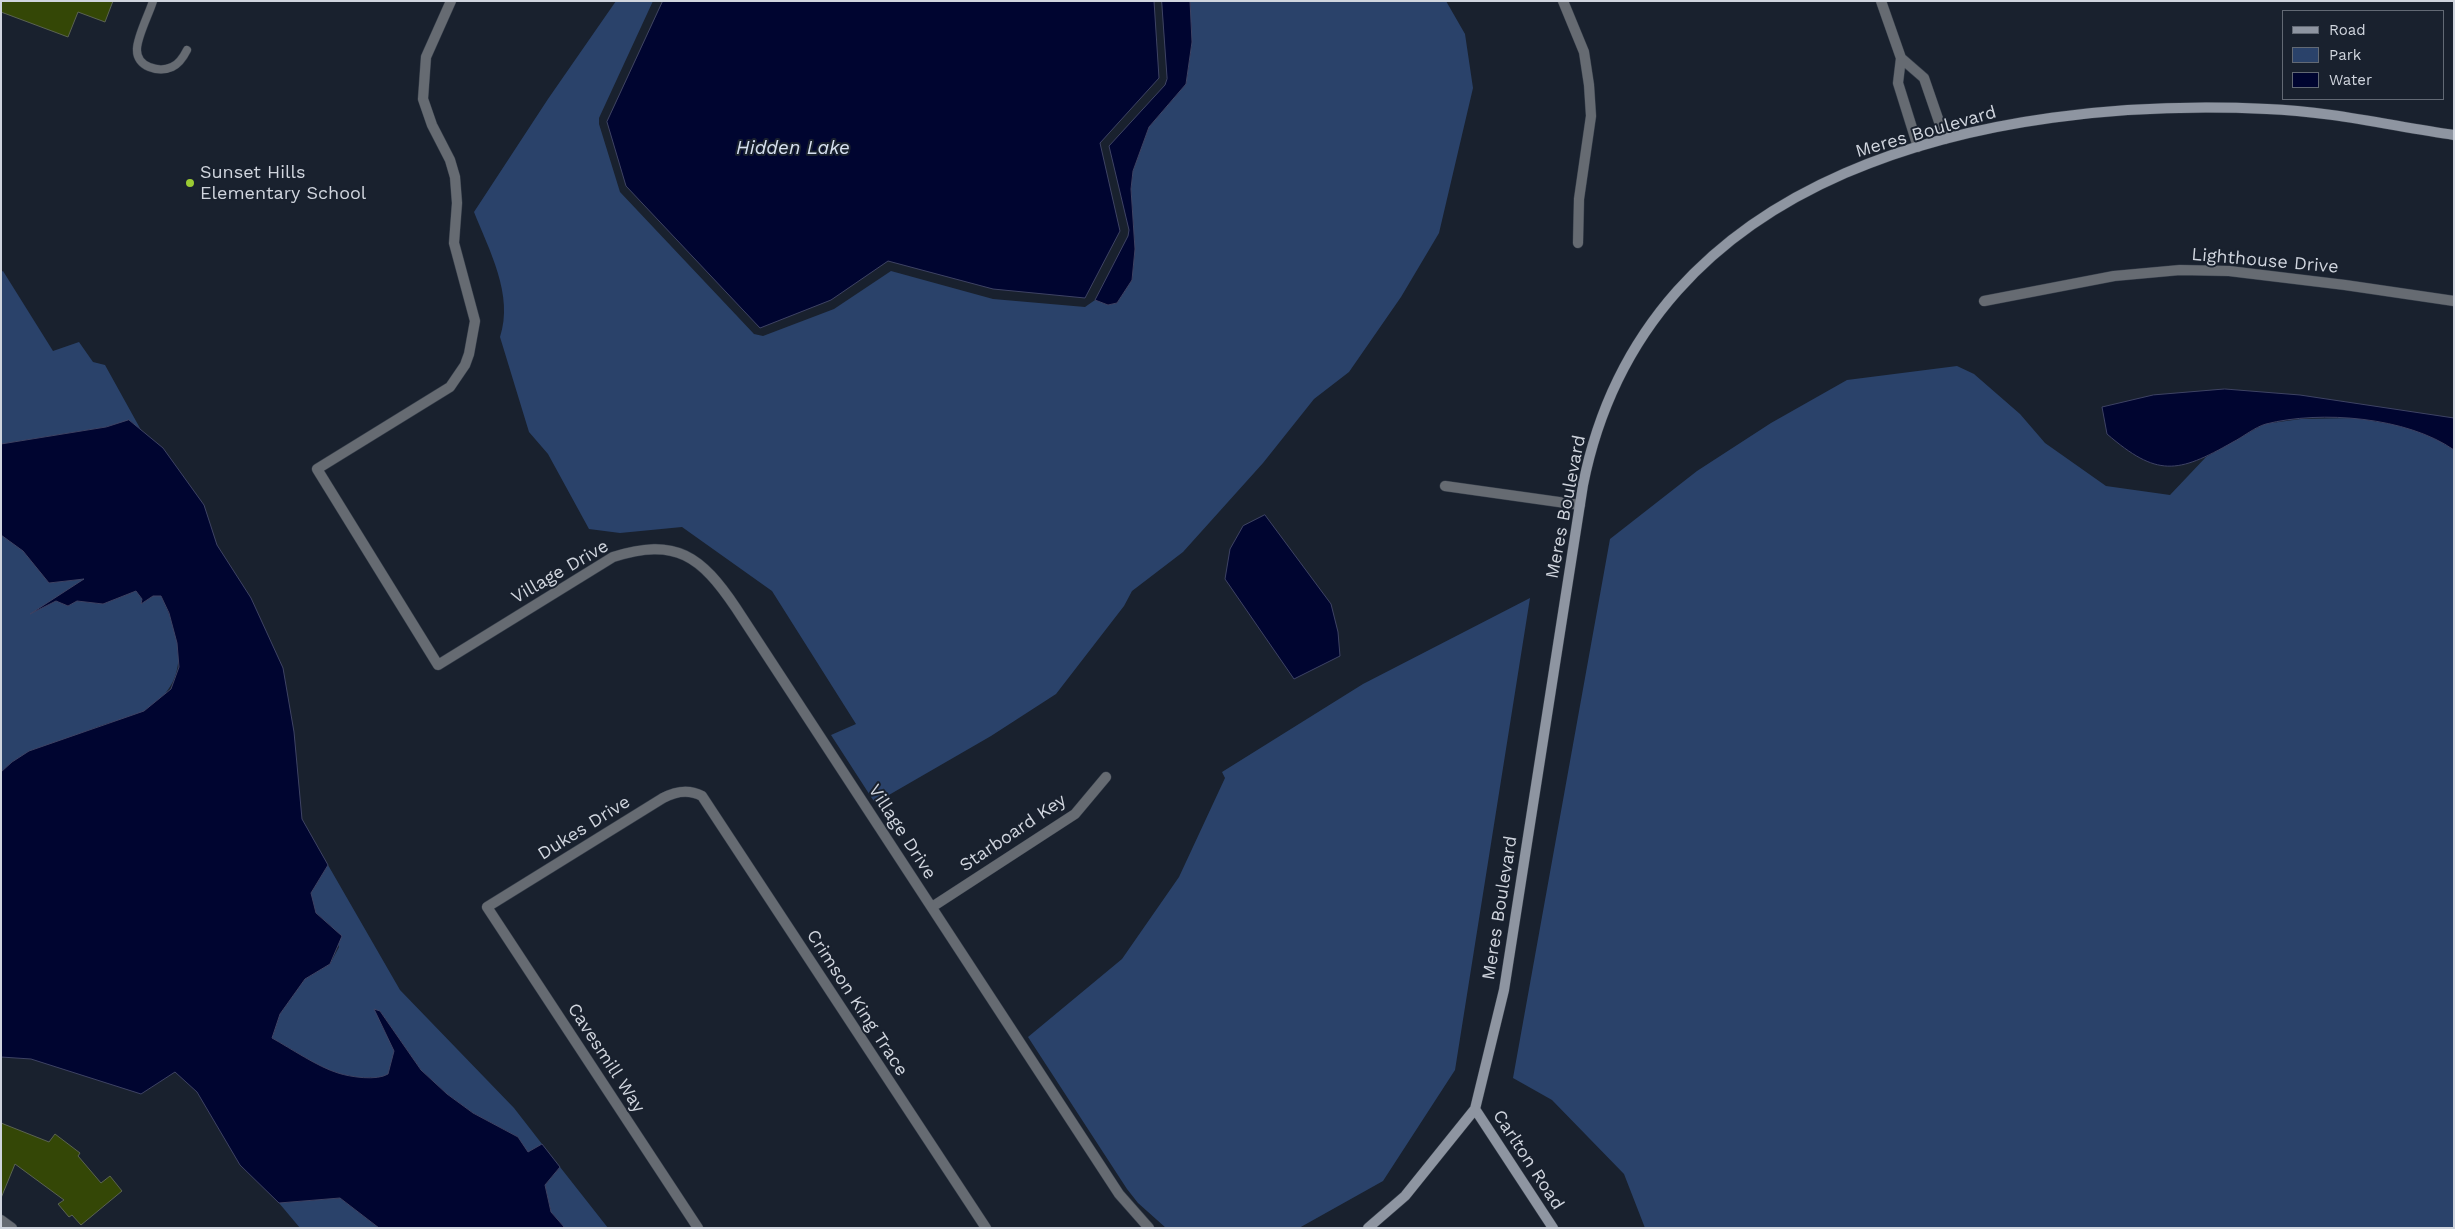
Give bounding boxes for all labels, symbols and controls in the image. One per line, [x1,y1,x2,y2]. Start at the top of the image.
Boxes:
legend [2282,10,2445,100]
text: Road [2329,21,2366,39]
text: Park [2329,46,2361,64]
text: Water [2329,71,2372,89]
street label: Meres Boulevard [1853,102,1999,162]
water label: Hidden Lake [736,137,850,159]
place label: Sunset Hills Elementary School [200,162,366,204]
marker: Sunset Hills Elementary School [184,177,196,189]
street label: Lighthouse Drive [2191,244,2339,278]
street label: Meres Boulevard [1542,433,1590,581]
street label: Village Drive [508,536,612,608]
street label: Village Drive [863,781,941,883]
street label: Starboard Key [956,789,1070,877]
street label: Dukes Drive [534,791,634,865]
street label: Meres Boulevard [1478,834,1522,982]
street label: Crimson King Trace [802,926,912,1080]
street label: Cavesmill Way [563,999,649,1117]
street label: Carlton Road [1488,1106,1568,1214]

